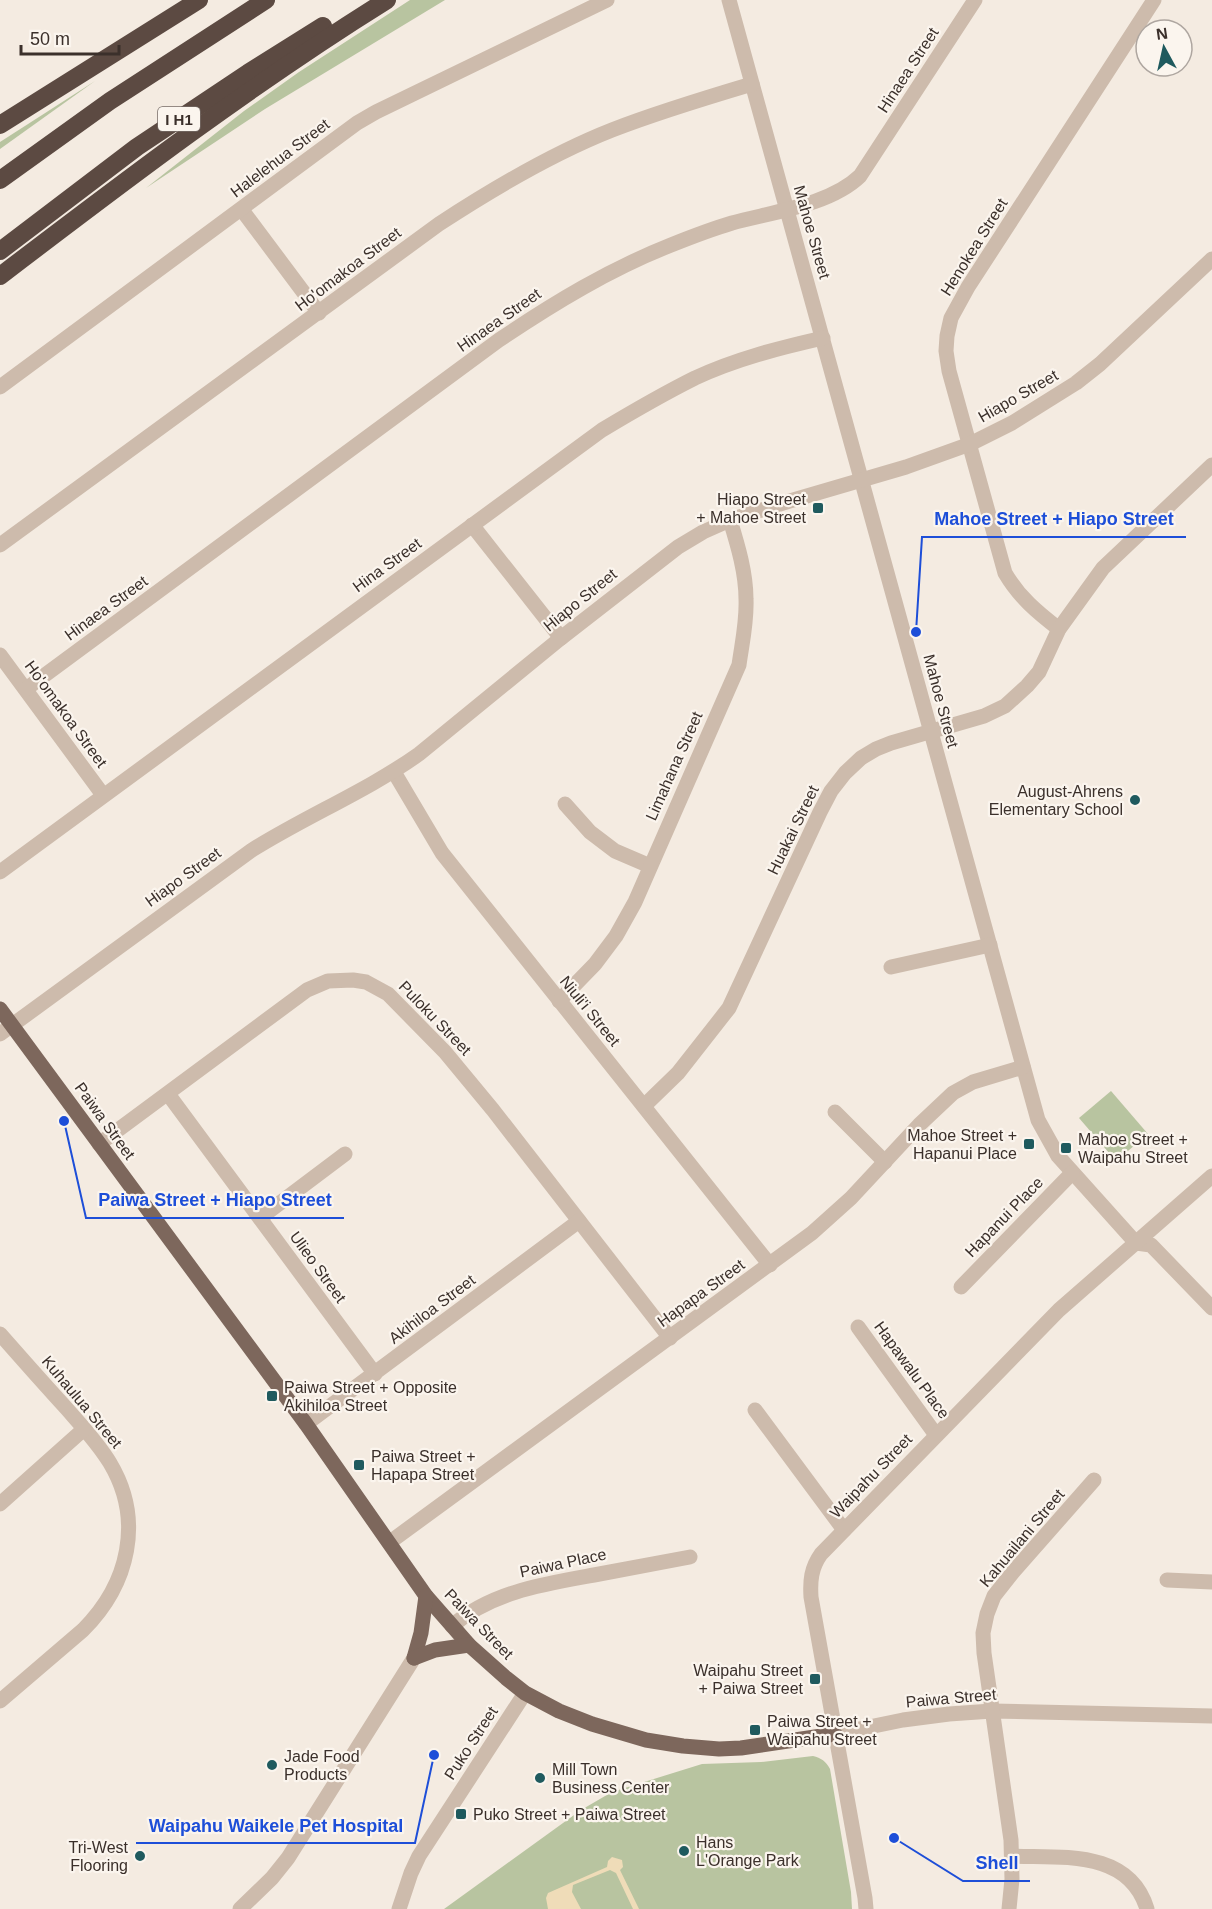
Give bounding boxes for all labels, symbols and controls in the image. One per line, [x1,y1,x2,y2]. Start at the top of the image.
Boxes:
scale bar [21,18,118,56]
north arrow [1134,18,1194,78]
street label: Hinaea Street [874,24,942,116]
text: N [1155,24,1169,43]
text: 50 m [30,29,70,49]
road number: I H1 [158,107,200,131]
street label: Halelehua Street [227,115,333,201]
street label: Mahoe Street [791,183,834,281]
street label: Henokea Street [937,195,1011,299]
street label: Ho'omakoa Street [292,223,404,314]
street label: Hinaea Street [454,285,544,355]
street label: Hiapo Street [975,366,1061,426]
place label: Hiapo Street + Mahoe Street [696,491,807,526]
marker: Hiapo Street + Mahoe Street [811,501,825,515]
callout: Mahoe Street + Hiapo Street [922,501,1186,537]
text: Mahoe Street + Hiapo Street [934,509,1174,529]
street label: Hina Street [350,534,425,595]
street label: Hiapo Street [540,565,620,635]
street label: Hinaea Street [61,572,151,644]
street label: Mahoe Street [920,652,962,750]
street label: Ho'omakoa Street [22,657,111,771]
street label: Limahana Street [642,708,706,823]
street label: Huakai Street [764,782,822,877]
place label: August-Ahrens Elementary School [989,783,1123,818]
marker: August-Ahrens Elementary School [1128,793,1142,807]
street label: Hiapo Street [142,844,224,910]
street label: Niuli'i Street [557,973,624,1050]
street label: Puloku Street [396,978,475,1059]
street label: Paiwa Street [71,1079,139,1163]
place label: Mahoe Street + Hapanui Place [907,1127,1017,1162]
place label: Mahoe Street + Waipahu Street [1078,1131,1188,1166]
marker: Mahoe Street + Hapanui Place [1022,1137,1036,1151]
marker: Mahoe Street + Waipahu Street [1059,1141,1073,1155]
street label: Hapanui Place [962,1174,1046,1260]
callout: Paiwa Street + Hiapo Street [86,1182,344,1218]
text: Paiwa Street + Hiapo Street [98,1190,332,1210]
street label: Ulieo Street [287,1228,350,1306]
street label: Hapapa Street [654,1255,748,1330]
street label: Akihiloa Street [386,1271,479,1347]
street label: Hapawalu Place [871,1318,953,1422]
street label: Kuhaulua Street [39,1353,126,1452]
place label: Paiwa Street + Opposite Akihiloa Street [284,1379,457,1414]
marker: Paiwa Street + Opposite Akihiloa Street [265,1389,279,1403]
street label: Waipahu Street [827,1430,916,1521]
place label: Paiwa Street + Hapapa Street [371,1448,476,1483]
marker: Paiwa Street + Hapapa Street [352,1458,366,1472]
street label: Kahuailani Street [976,1485,1068,1590]
street label: Paiwa Place [518,1546,608,1580]
street label: Paiwa Street [441,1585,517,1663]
place label: Waipahu Street + Paiwa Street [693,1662,804,1697]
marker: Waipahu Street + Paiwa Street [808,1672,822,1686]
street label: Paiwa Street [905,1686,997,1710]
street label: Puko Street [441,1703,501,1783]
place label: Paiwa Street + Waipahu Street [767,1713,877,1748]
marker: Paiwa Street + Waipahu Street [748,1723,762,1737]
place label: Jade Food Products [284,1748,360,1783]
marker: Jade Food Products [265,1758,279,1772]
place label: Mill Town Business Center [552,1761,670,1796]
marker: Mill Town Business Center [533,1771,547,1785]
place label: Puko Street + Paiwa Street [473,1806,666,1823]
callout: Waipahu Waikele Pet Hospital [136,1807,415,1843]
marker: Puko Street + Paiwa Street [454,1807,468,1821]
text: Waipahu Waikele Pet Hospital [149,1816,403,1836]
place label: Hans L'Orange Park [696,1834,800,1869]
place label: Tri-West Flooring [68,1839,129,1874]
marker: Hans L'Orange Park [677,1844,691,1858]
callout: Shell [963,1845,1030,1881]
marker: Tri-West Flooring [133,1849,147,1863]
text: Shell [975,1853,1019,1873]

